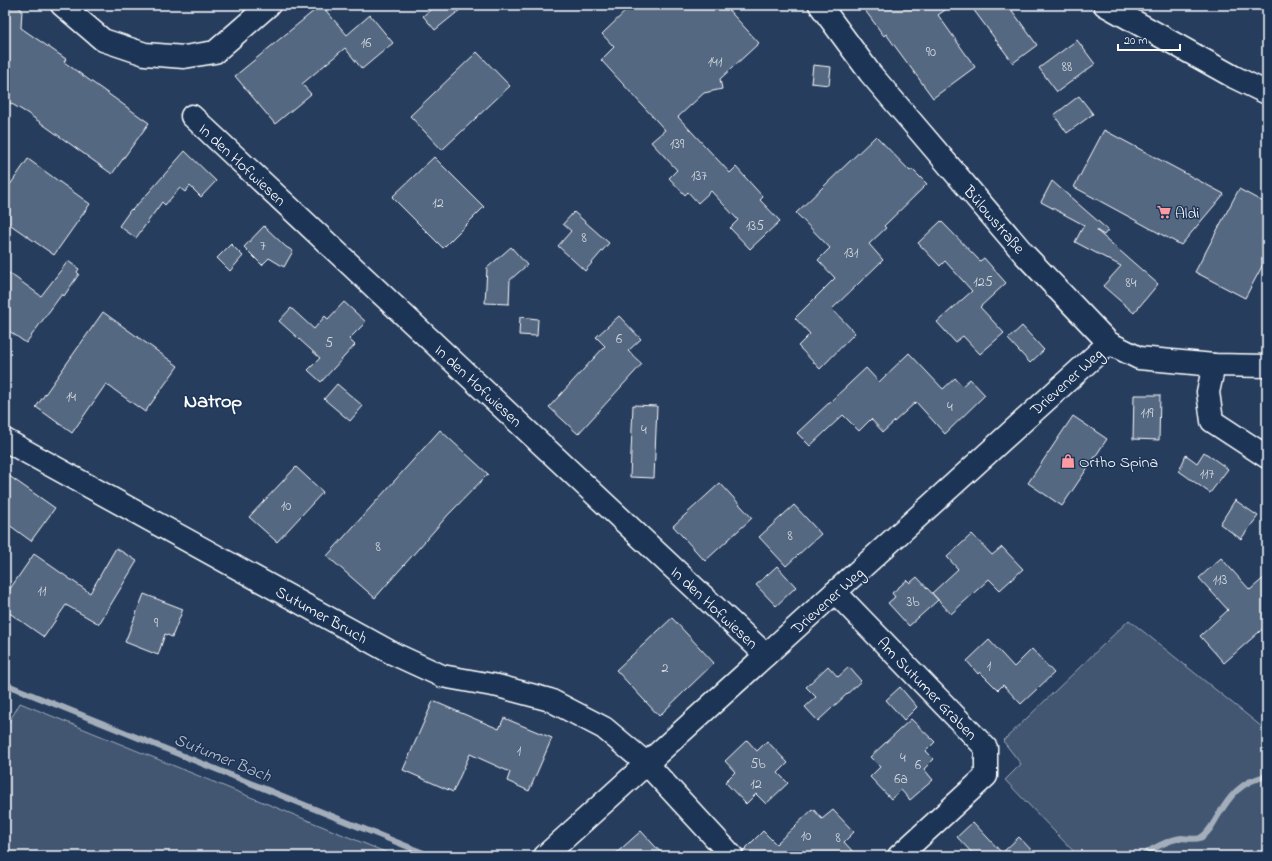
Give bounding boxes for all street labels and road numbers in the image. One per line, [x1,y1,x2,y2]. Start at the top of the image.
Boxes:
street label: In den Hofwiesen [192,118,291,213]
street label: Bülowstraße [956,180,1031,261]
street label: In den Hofwiesen [428,339,527,434]
street label: Drievener Weg [1025,343,1109,423]
street label: In den Hofwiesen [664,561,763,656]
street label: Drievener Weg [786,562,870,642]
street label: Sutumer Bruch [271,581,371,651]
street label: Am Sutumer Graben [871,632,982,747]

